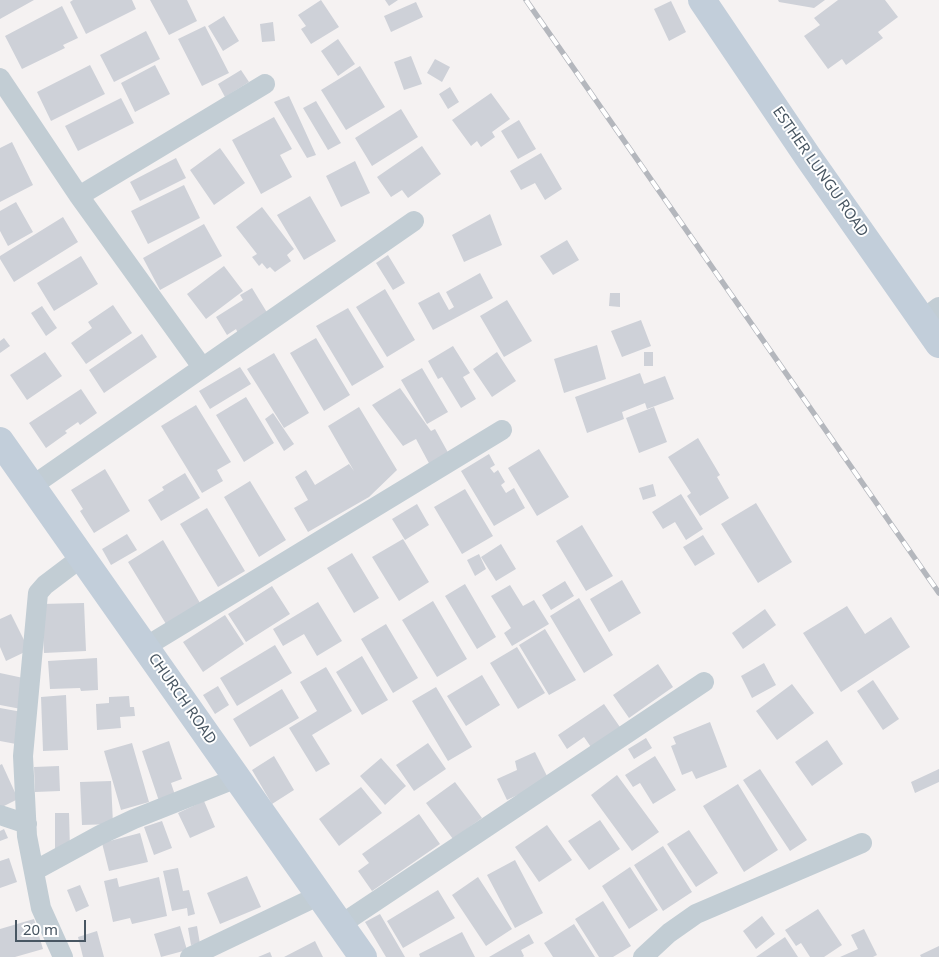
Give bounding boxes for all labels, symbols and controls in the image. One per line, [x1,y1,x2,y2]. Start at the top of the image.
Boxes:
street label: ESTHER LUNGU ROAD [768,103,872,241]
street label: CHURCH ROAD [144,650,220,748]
scale bar [18,910,89,942]
text: 20 m [23,919,58,939]

